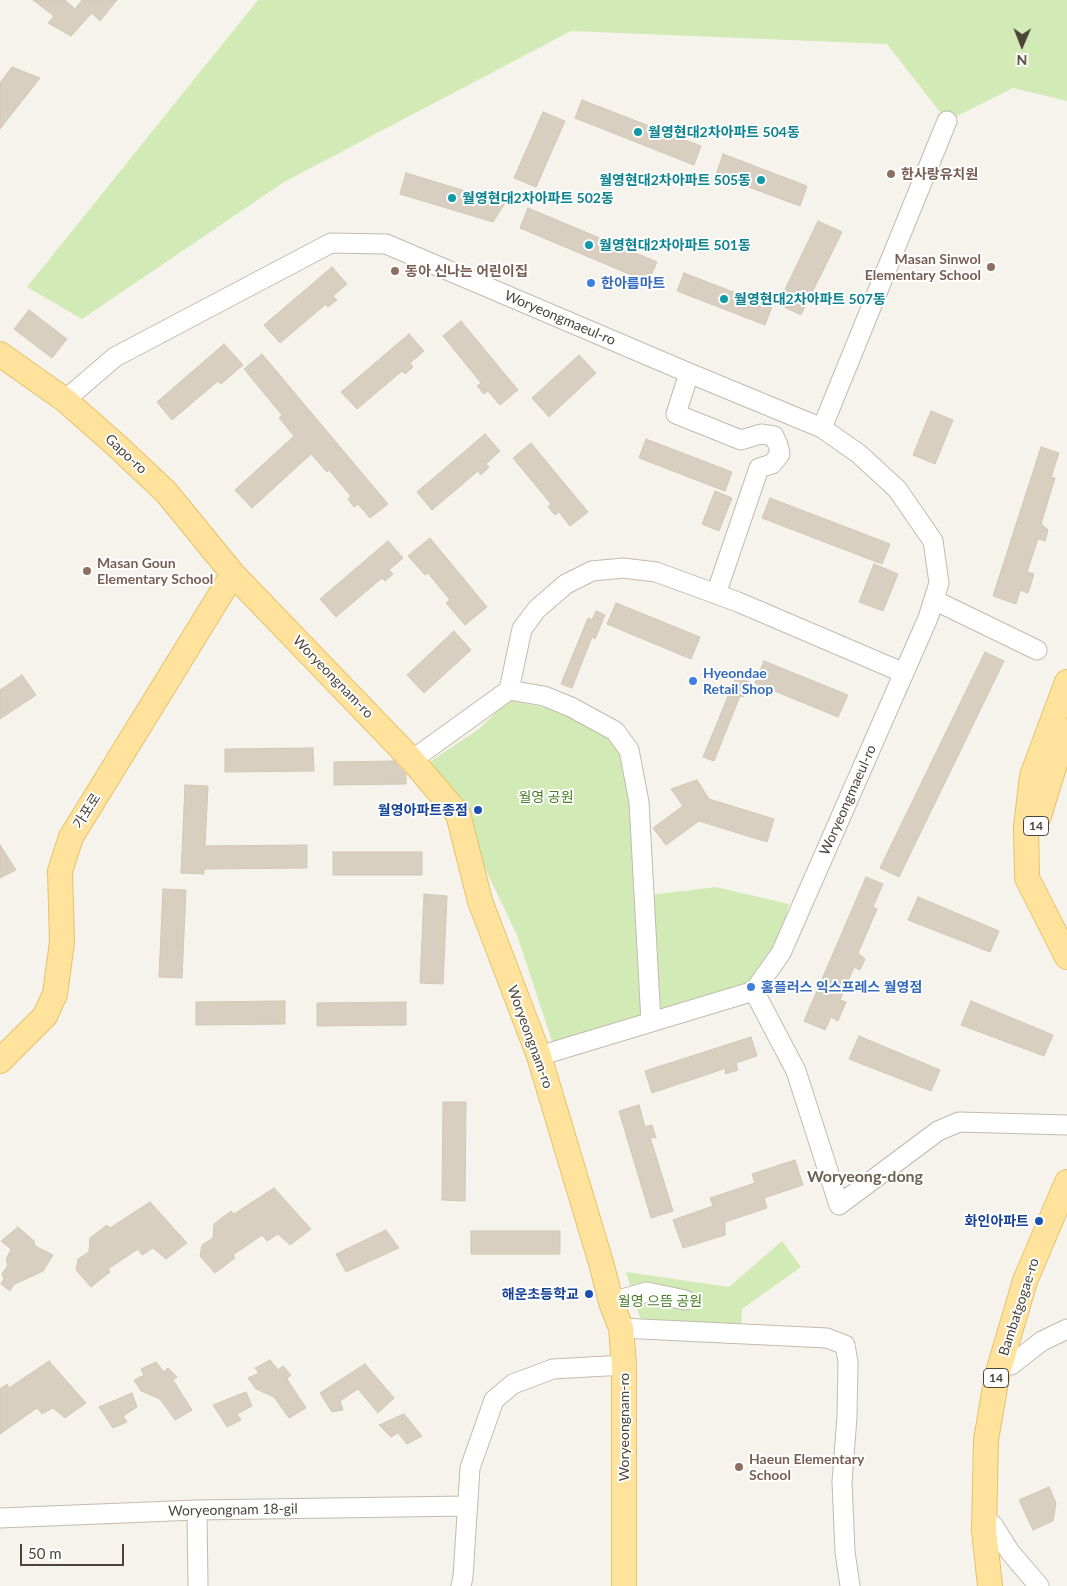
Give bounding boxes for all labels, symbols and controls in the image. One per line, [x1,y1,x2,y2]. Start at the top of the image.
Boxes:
north arrow [997,20,1047,70]
text: N [1016,52,1027,69]
place label: 월영현대2차아파트 504동 [648,124,800,140]
marker: 월영현대2차아파트 504동 [632,126,644,138]
place label: 한사랑유치원 [901,166,978,182]
marker: 한사랑유치원 [885,168,897,180]
place label: 월영현대2차아파트 505동 [599,172,751,188]
marker: 월영현대2차아파트 505동 [755,174,767,186]
place label: 월영현대2차아파트 502동 [462,190,614,206]
marker: 월영현대2차아파트 502동 [446,192,458,204]
place label: 월영현대2차아파트 501동 [599,237,751,253]
marker: 월영현대2차아파트 501동 [583,239,595,251]
place label: Masan Sinwol Elementary School [865,251,981,284]
marker: Masan Sinwol Elementary School [985,261,997,273]
place label: 동아 신나는 어린이집 [405,263,528,279]
marker: 동아 신나는 어린이집 [389,265,401,277]
place label: 한아름마트 [601,275,665,291]
marker: 한아름마트 [585,277,597,289]
street label: Woryeongmaeul-ro [502,287,618,349]
place label: 월영현대2차아파트 507동 [734,291,886,307]
marker: 월영현대2차아파트 507동 [718,293,730,305]
street label: Gapo-ro [102,431,150,477]
place label: Masan Goun Elementary School [97,555,213,588]
marker: Masan Goun Elementary School [81,565,93,577]
street label: Woryeongnam-ro [289,632,377,722]
place label: Hyeondae Retail Shop [703,665,773,698]
marker: Hyeondae Retail Shop [687,675,699,687]
street label: Woryeongmaeul-ro [816,742,880,858]
park label: 월영 공원 [518,789,574,805]
street label: 가포로 [70,790,104,832]
place label: 월영아파트종점 [378,802,468,818]
marker: 월영아파트종점 [472,804,484,816]
road number: 14 [1024,816,1048,836]
place label: 홈플러스 익스프레스 월영점 [761,979,922,995]
marker: 홈플러스 익스프레스 월영점 [745,981,757,993]
street label: Woryeongnam-ro [504,983,556,1091]
district label: Woryeong-dong [807,1167,923,1187]
place label: 화인아파트 [965,1213,1029,1229]
marker: 화인아파트 [1033,1215,1045,1227]
street label: Bambatgogae-ro [995,1256,1043,1358]
place label: 해운초등학교 [502,1286,579,1302]
marker: 해운초등학교 [583,1288,595,1300]
park label: 월영 으뜸 공원 [618,1293,702,1309]
road number: 14 [984,1369,1008,1388]
street label: Woryeongnam-ro [616,1373,632,1481]
place label: Haeun Elementary School [749,1451,864,1484]
marker: Haeun Elementary School [733,1461,745,1473]
street label: Woryeongnam 18-gil [168,1500,298,1520]
scale bar [22,1534,126,1566]
text: 50 m [28,1544,62,1562]

